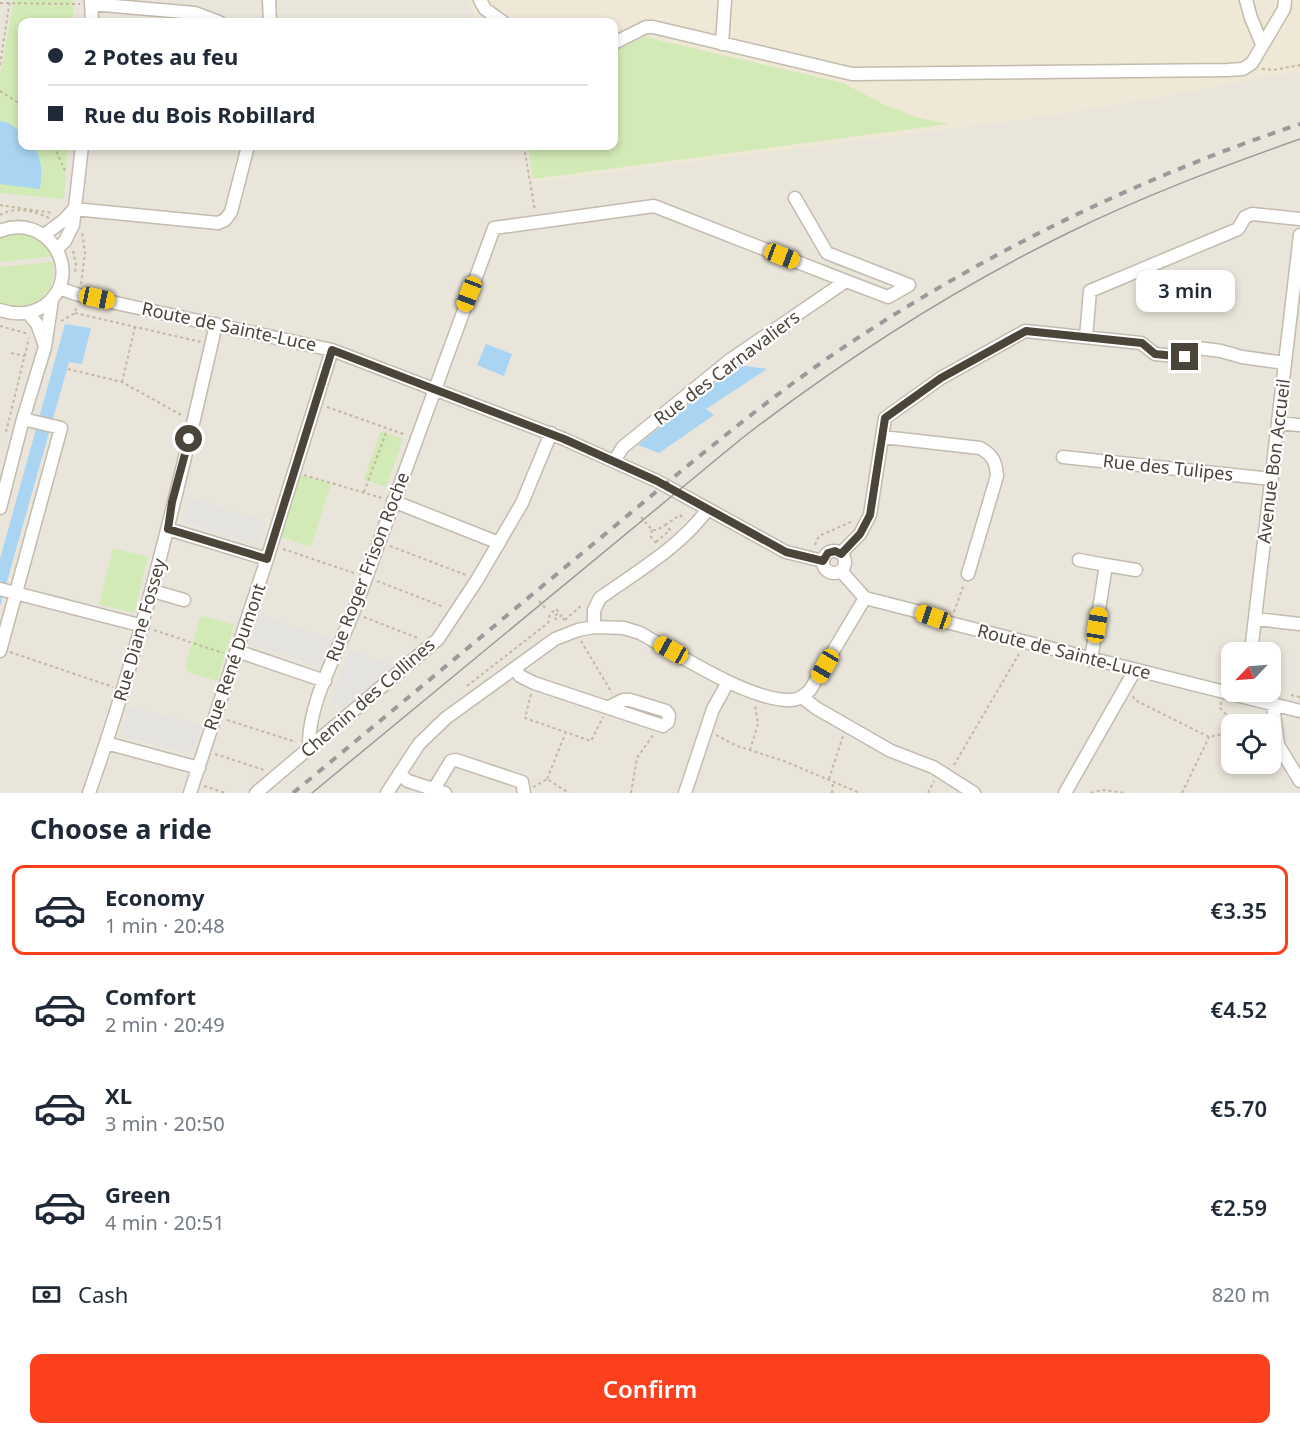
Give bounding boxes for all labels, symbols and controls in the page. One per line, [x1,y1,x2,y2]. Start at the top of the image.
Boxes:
text: 2 Potes au feu [84,41,238,71]
text: Rue du Bois Robillard [84,99,316,129]
car [762,241,802,271]
callout: 3 min [1136,270,1234,312]
car [454,274,484,314]
text: 3 min [1158,277,1213,304]
car [78,285,116,311]
street label: Route de Sainte-Luce [140,296,319,356]
street label: Rue des Carnavaliers [649,304,804,430]
route end [1171,343,1198,370]
street label: Avenue Bon Accueil [1251,377,1295,545]
route start [175,425,202,452]
street label: Rue des Tulipes [1102,448,1235,486]
street label: Rue Roger Frison Roche [320,468,414,665]
street label: Rue Diane Fossey [107,555,171,704]
street label: Rue René Dumont [198,579,271,733]
car [913,603,953,631]
car [1085,606,1109,644]
street label: Route de Sainte-Luce [975,618,1153,684]
street label: Chemin des Collines [295,632,440,762]
car [651,633,691,667]
north arrow [1221,642,1281,702]
map controls [1221,642,1281,774]
car [808,646,842,686]
button: locate [1221,714,1281,774]
text: Choose a ride [30,810,212,847]
text: Economy [105,882,204,912]
icon: car [33,883,87,937]
text: €3.35 [1211,895,1267,925]
text: 1 min · 20:48 [105,912,225,939]
text: Comfort [105,981,196,1011]
icon: car [33,982,87,1036]
text: €4.52 [1211,994,1267,1024]
text: 2 min · 20:49 [105,1011,225,1038]
text: XL [105,1080,132,1110]
icon: car [33,1081,87,1135]
text: €5.70 [1211,1093,1267,1123]
text: 3 min · 20:50 [105,1110,225,1137]
text: Green [105,1179,171,1209]
icon: car [33,1180,87,1234]
text: €2.59 [1211,1192,1267,1222]
text: 4 min · 20:51 [105,1209,225,1236]
icon: cash [30,1278,63,1311]
text: Cash [78,1279,128,1309]
text: 820 m [1212,1281,1270,1308]
button: Confirm [30,1354,1270,1423]

